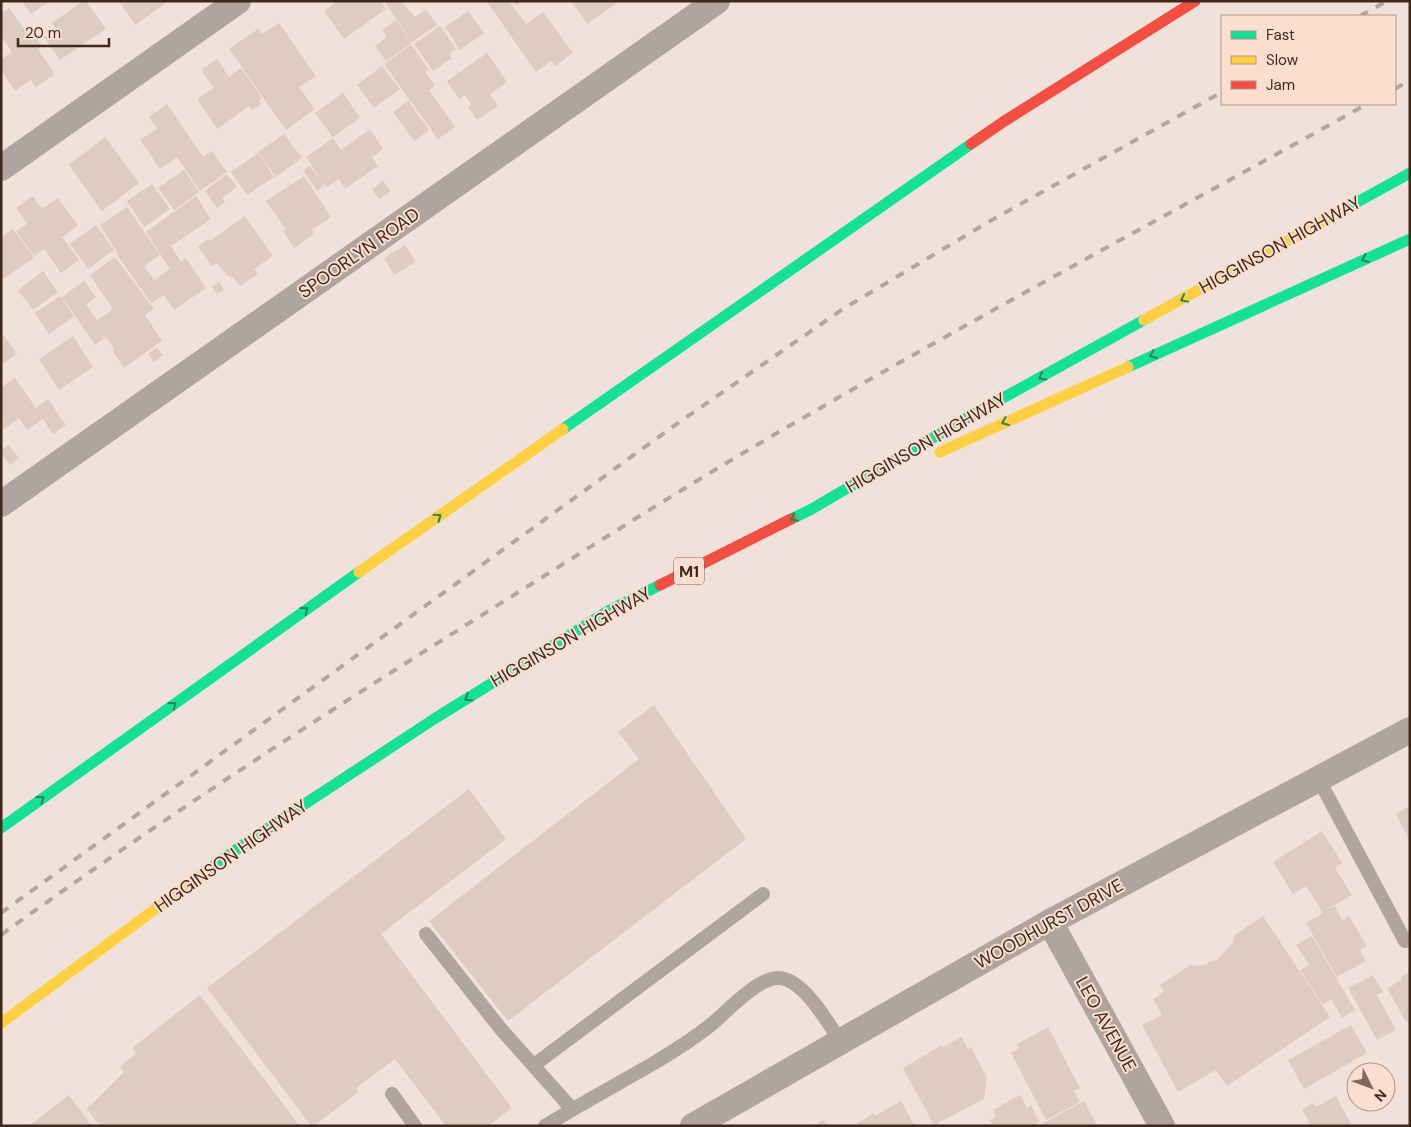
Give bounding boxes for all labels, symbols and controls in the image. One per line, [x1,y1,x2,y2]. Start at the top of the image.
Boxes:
scale bar [18,15,109,47]
legend [1221,15,1396,105]
text: 20 m [25,23,61,43]
text: Fast [1266,25,1295,45]
text: Slow [1266,50,1299,70]
text: Jam [1266,75,1295,95]
street label: HIGGINSON HIGHWAY [1195,190,1366,300]
street label: SPOORLYN ROAD [294,202,424,304]
one-way arrow [1361,253,1370,264]
one-way arrow [1180,293,1189,303]
one-way arrow [1149,349,1158,359]
one-way arrow [1038,371,1047,381]
street label: HIGGINSON HIGHWAY [841,387,1011,499]
one-way arrow [1001,416,1010,426]
one-way arrow [790,512,799,522]
one-way arrow [432,514,442,523]
road number: M1 [674,558,704,584]
street label: HIGGINSON HIGHWAY [486,581,656,693]
one-way arrow [299,607,309,616]
one-way arrow [464,691,473,701]
one-way arrow [167,702,177,711]
street label: HIGGINSON HIGHWAY [150,794,313,918]
one-way arrow [35,796,45,805]
street label: WOODHURST DRIVE [970,873,1128,975]
street label: LEO AVENUE [1070,972,1142,1076]
north arrow [1346,1062,1396,1112]
text: N [1371,1086,1391,1106]

